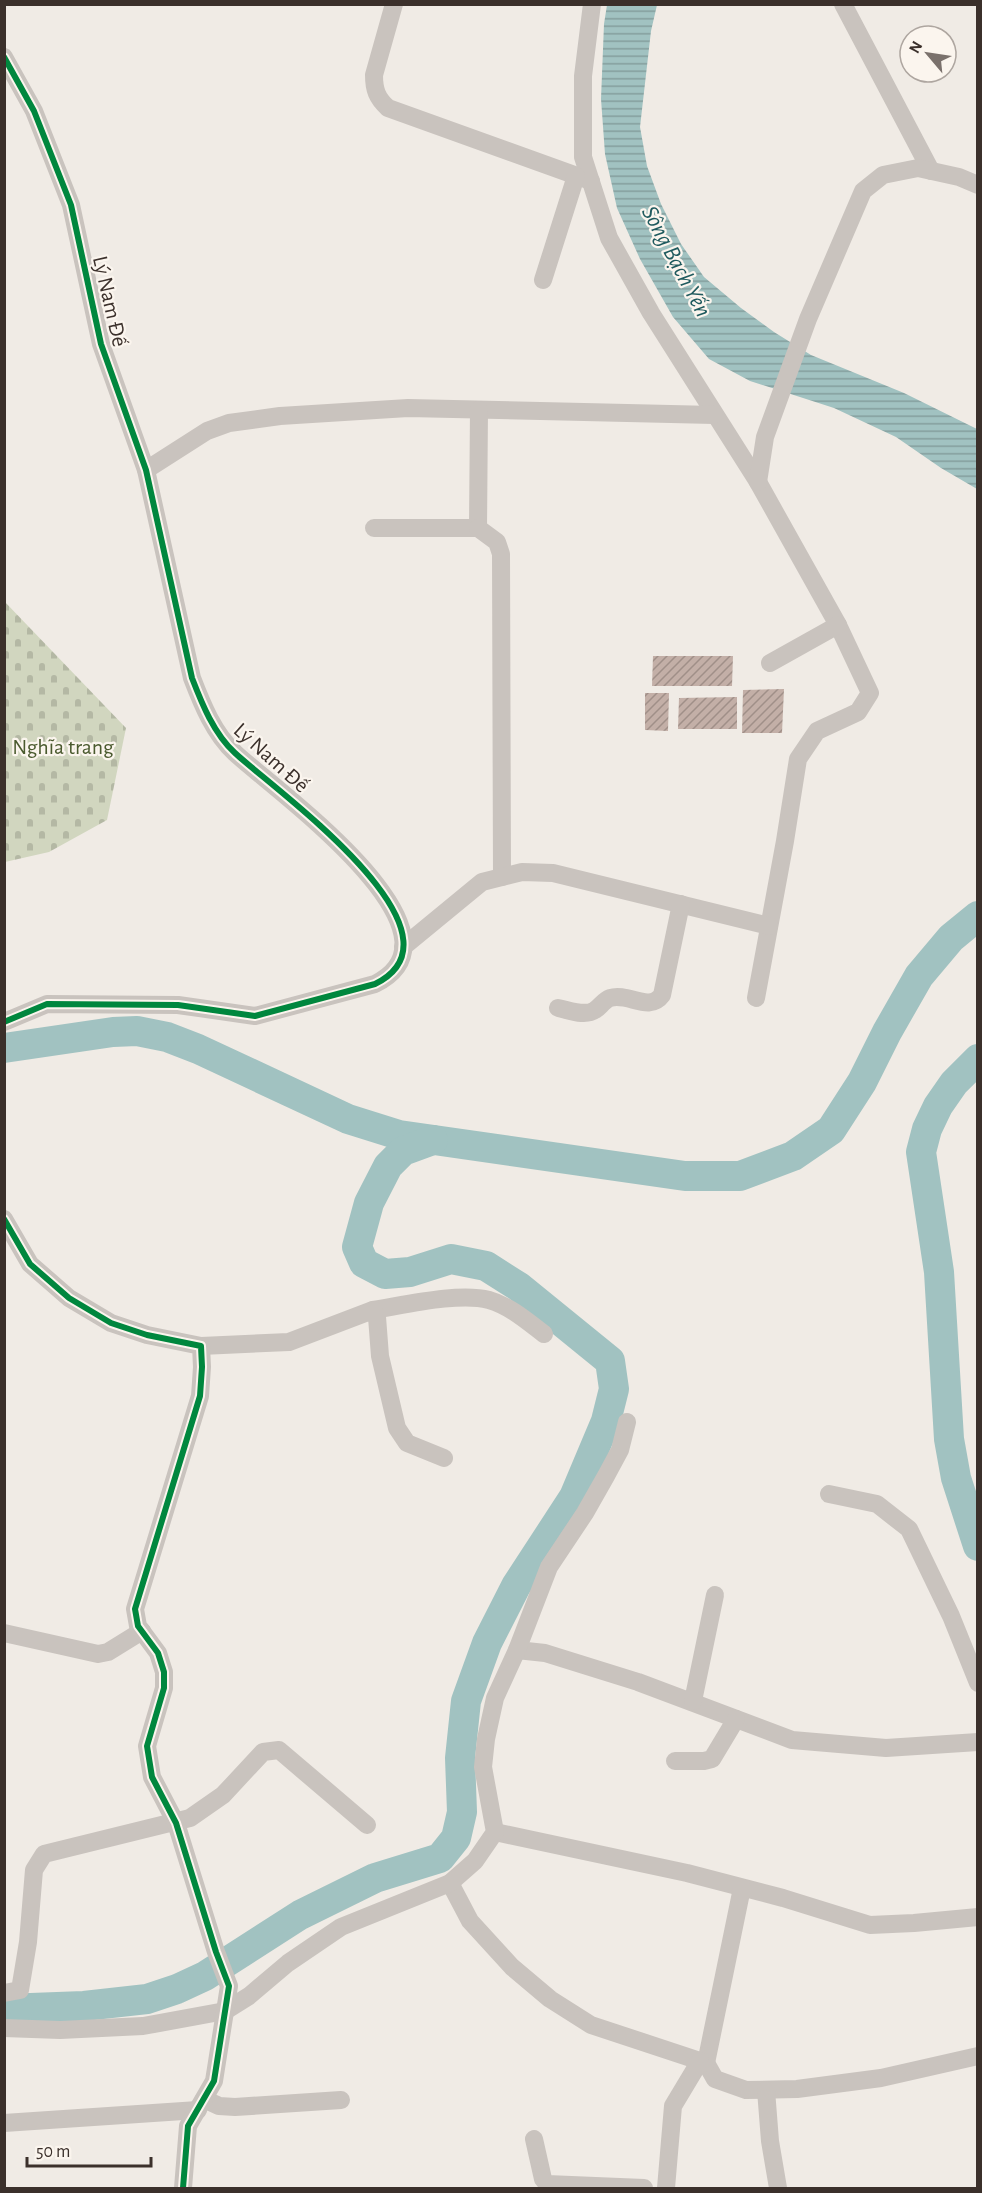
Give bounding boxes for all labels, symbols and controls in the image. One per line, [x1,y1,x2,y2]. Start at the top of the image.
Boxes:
north arrow [898,24,958,84]
text: N [906,38,925,56]
water label: Sông Bạch Yến [637,202,715,321]
street label: Lý Nam Đế [89,254,131,349]
street label: Lý Nam Đế [230,719,313,797]
park label: Nghĩa trang [12,736,114,758]
scale bar [27,2130,152,2168]
text: 50 m [36,2143,70,2161]

